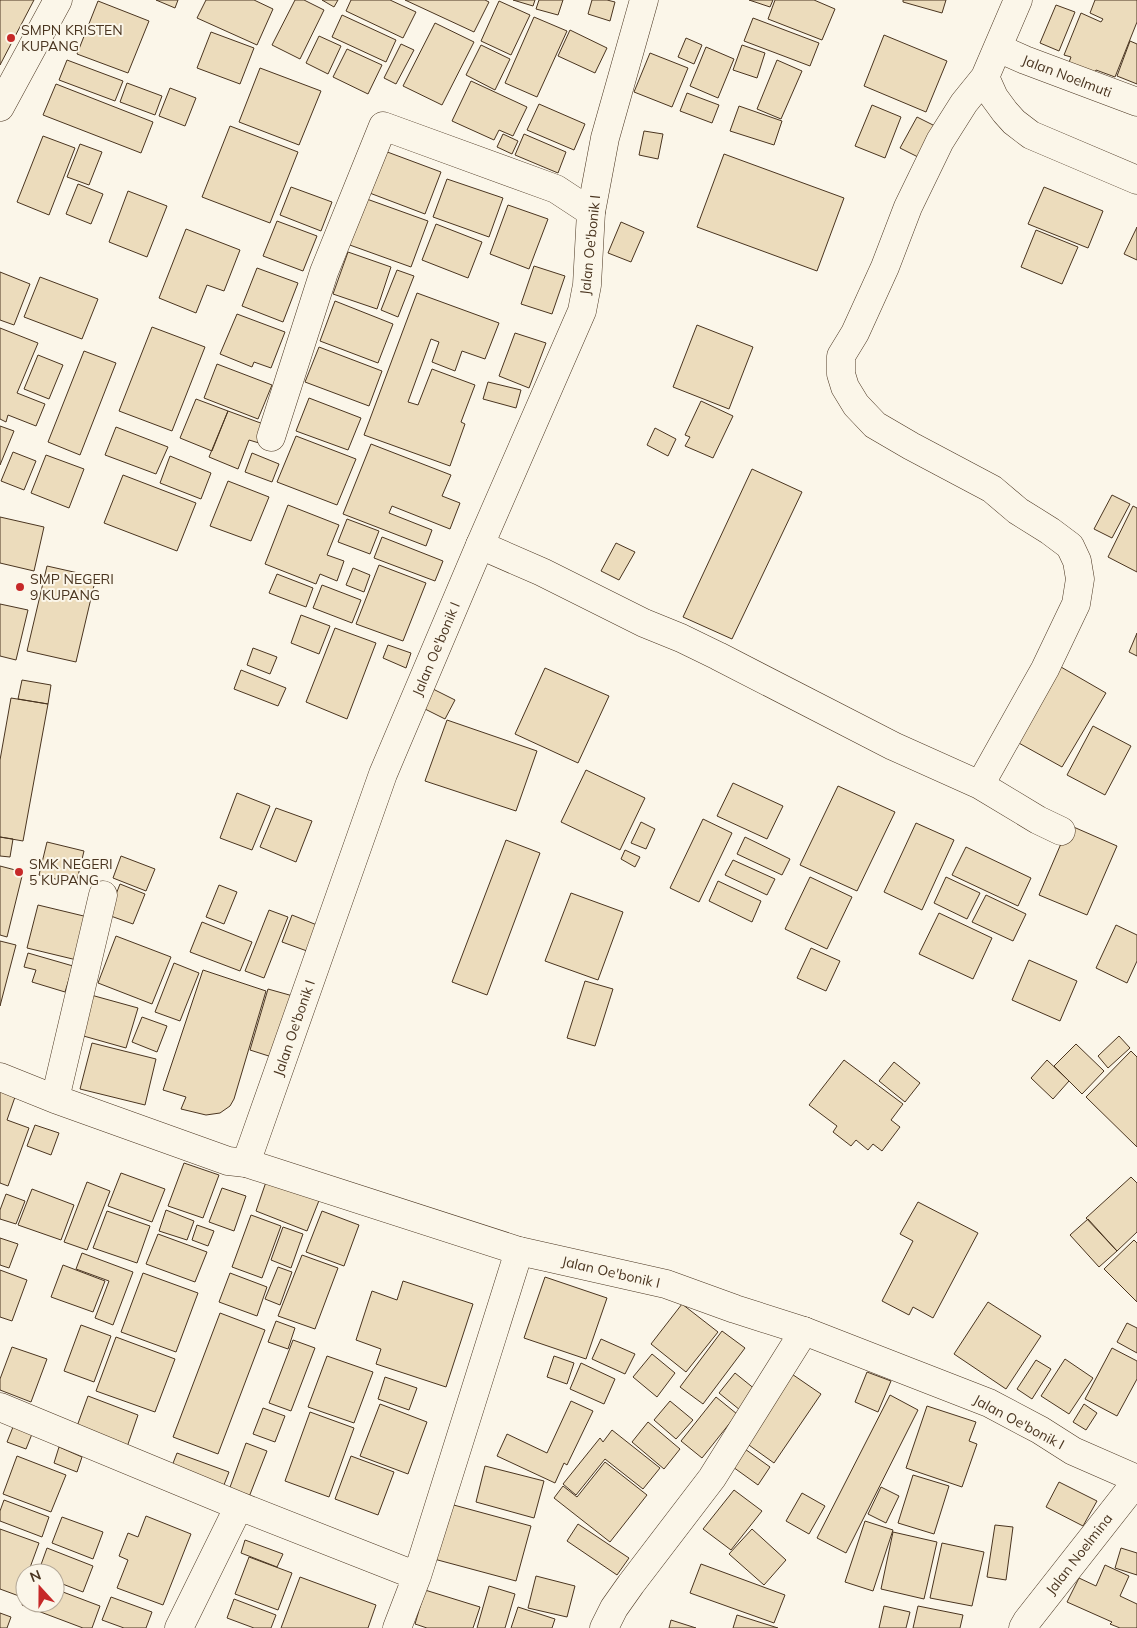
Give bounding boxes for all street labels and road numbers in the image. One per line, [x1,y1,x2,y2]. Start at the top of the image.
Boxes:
street label: Jalan Noelmuti [1020,51,1114,101]
street label: Jalan Oe'bonik I [576,194,604,296]
street label: Jalan Oe'bonik I [408,599,464,699]
street label: Jalan Oe'bonik I [269,978,319,1078]
street label: Jalan Oe'bonik I [560,1252,662,1292]
street label: Jalan Oe'bonik I [970,1390,1068,1454]
street label: Jalan Noelmina [1042,1510,1116,1598]

